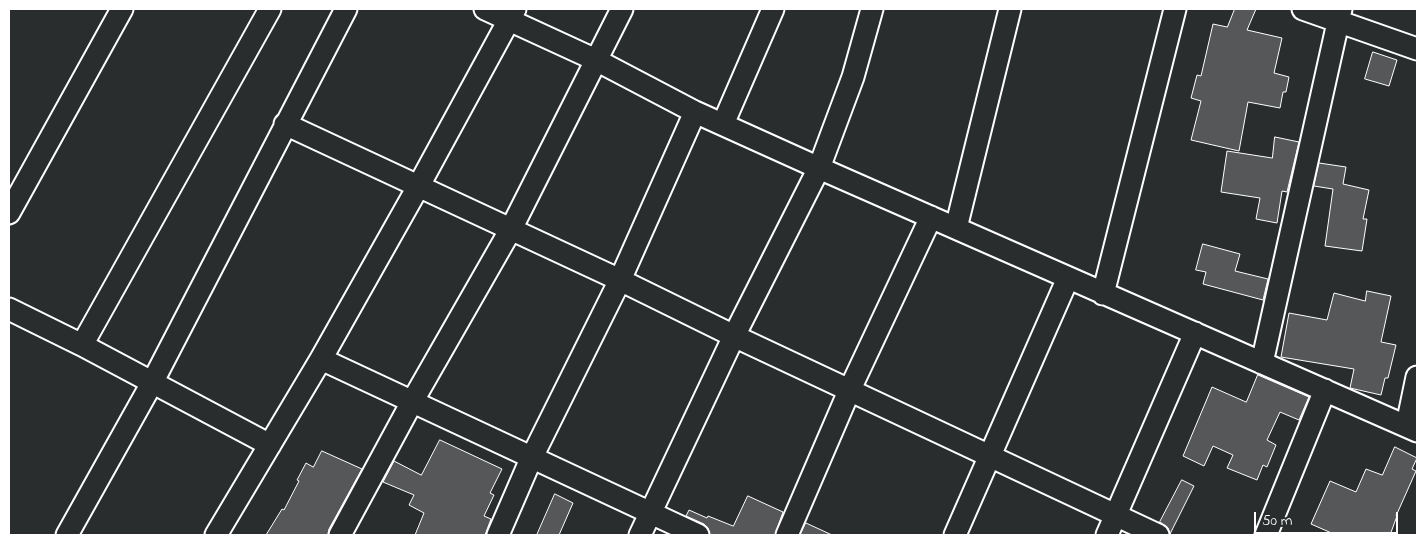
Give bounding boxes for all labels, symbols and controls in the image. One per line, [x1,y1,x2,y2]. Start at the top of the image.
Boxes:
scale bar [1256,502,1400,534]
text: 50 m [1262,510,1292,532]

